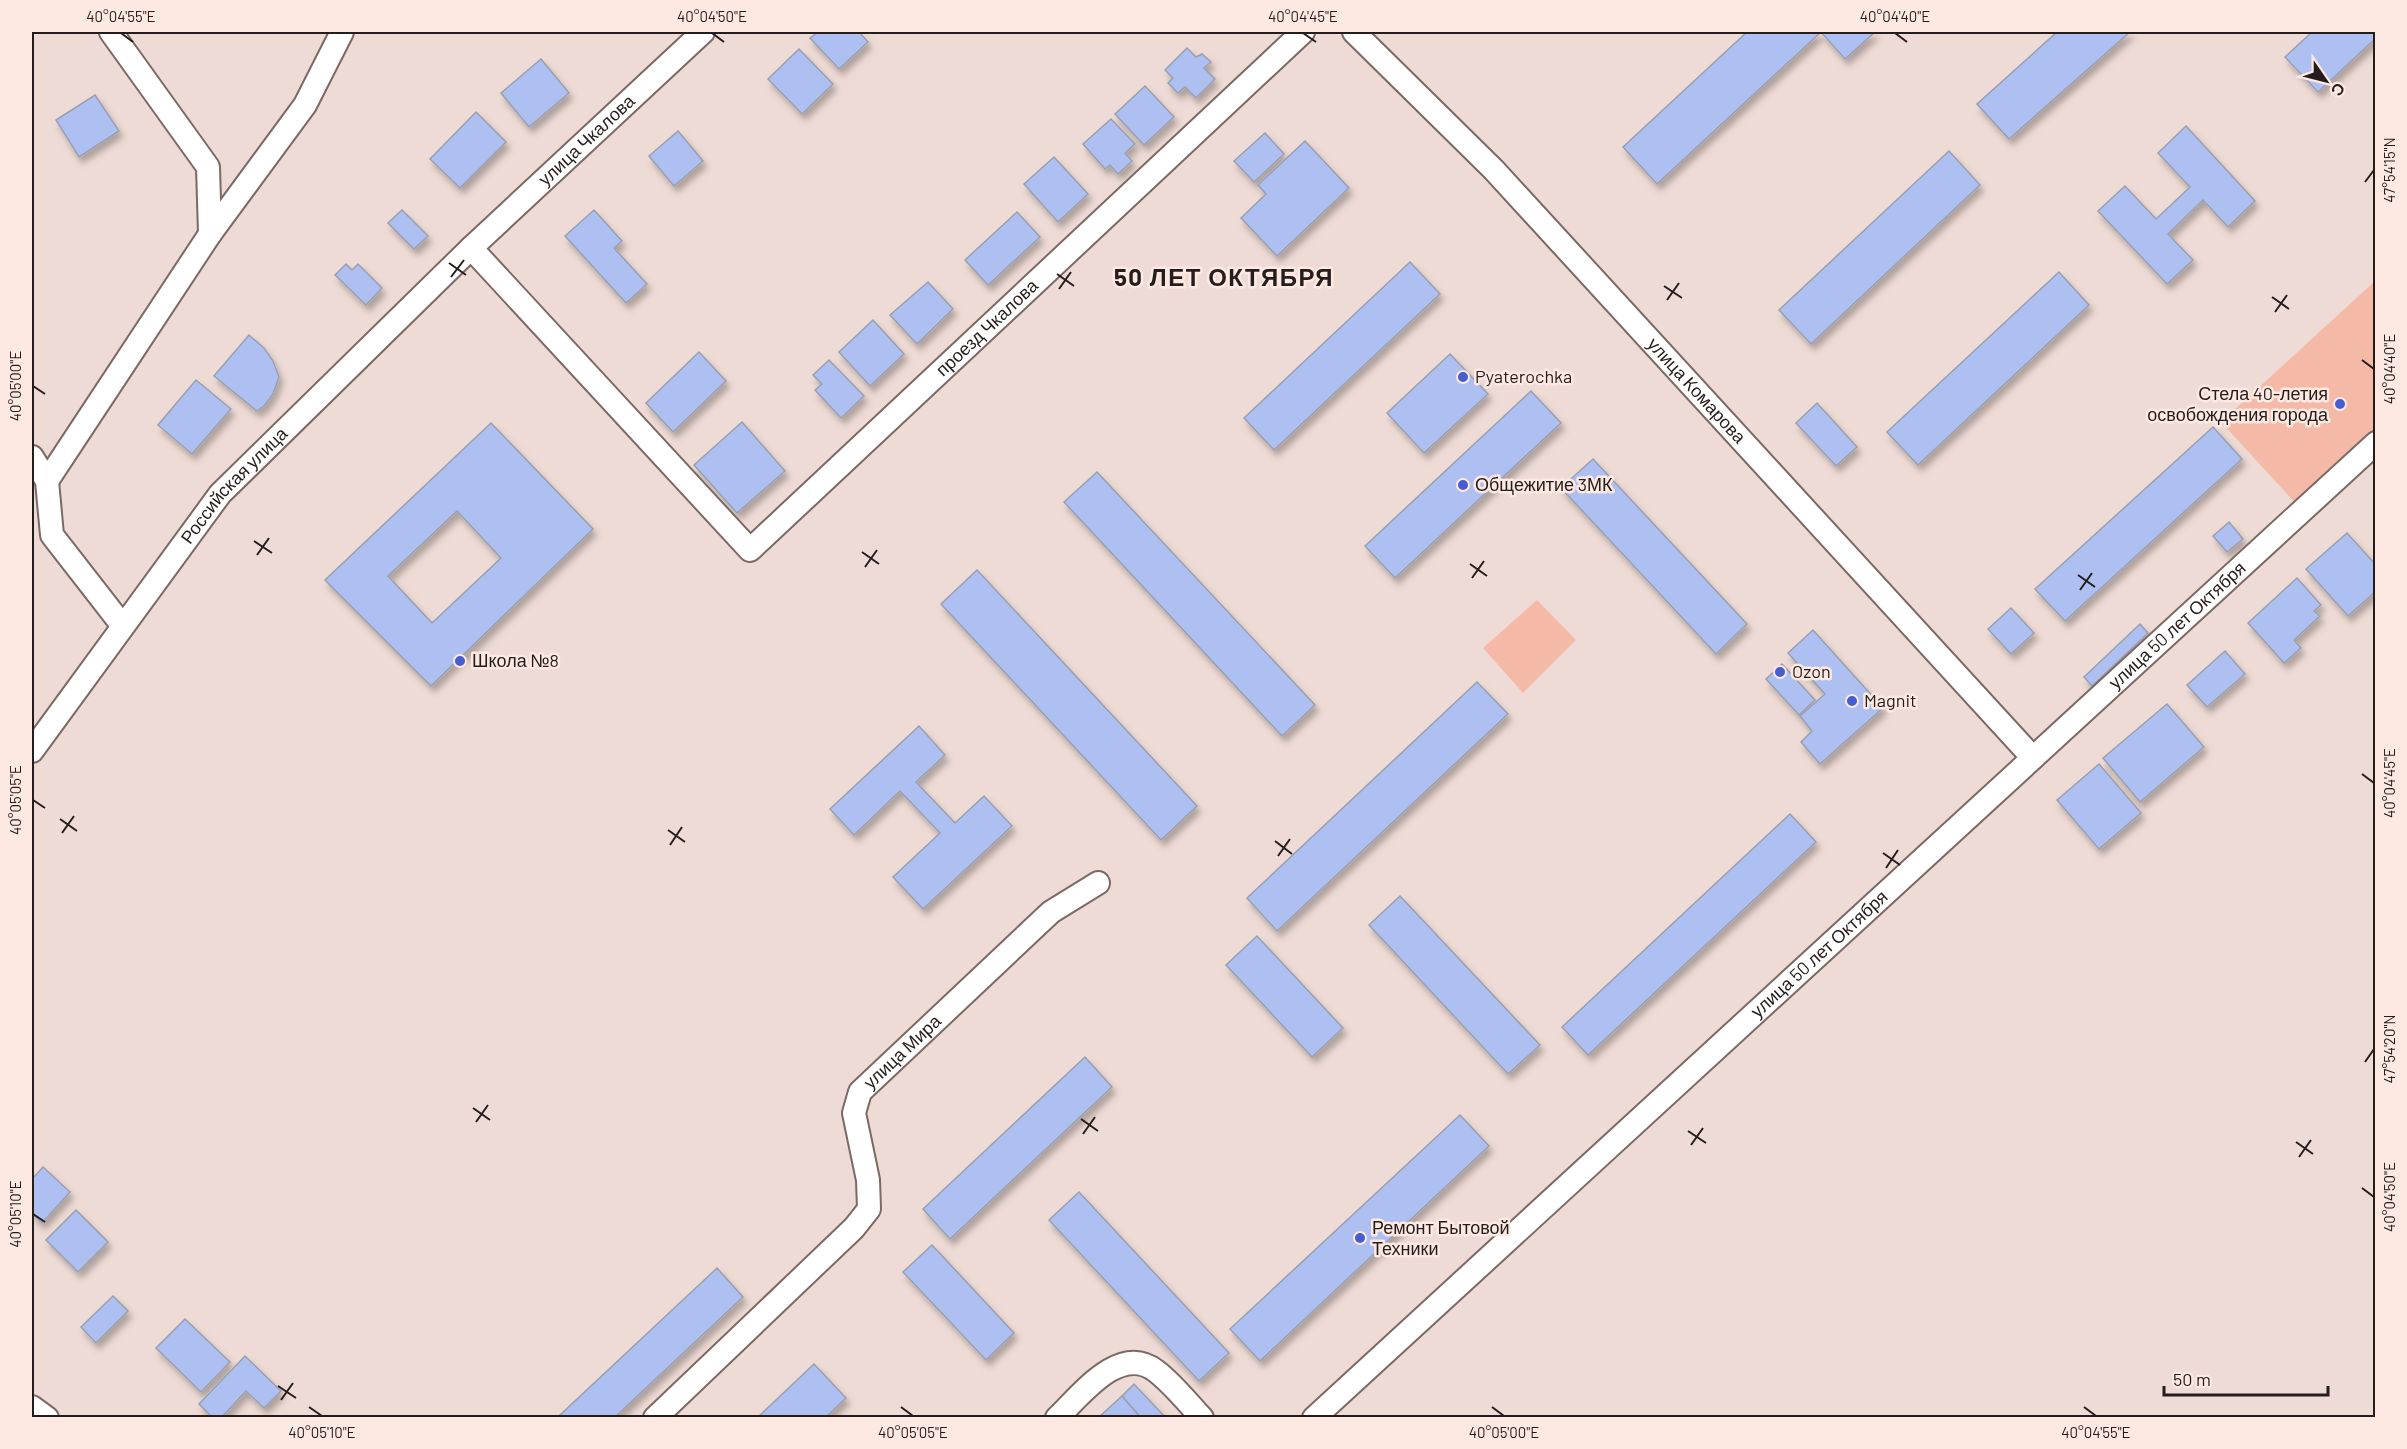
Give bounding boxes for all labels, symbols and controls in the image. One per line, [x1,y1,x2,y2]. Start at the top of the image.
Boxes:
text: 40°04'55"E [86,7,156,25]
text: 40°04'50"E [677,7,747,25]
text: 40°04'45"E [1268,7,1338,25]
text: 40°04'40"E [1860,7,1930,25]
north arrow [2296,51,2356,111]
text: С [2327,80,2350,100]
street label: улица Чкалова [533,89,639,190]
text: 47°54'15"N [2380,137,2398,203]
district label: 50 ЛЕТ ОКТЯБРЯ [1114,262,1334,291]
street label: проезд Чкалова [931,273,1043,380]
street label: улица Комарова [1643,333,1752,448]
text: 40°04'40"E [2380,334,2398,404]
text: 40°05'00"E [6,351,24,421]
place label: Pyaterochka [1475,365,1572,387]
marker: Pyaterochka [1456,370,1470,384]
place label: Стела 40-летия освобождения города [2147,382,2329,425]
marker: Стела 40-летия освобождения города [2333,397,2347,411]
street label: Российская улица [175,422,292,548]
place label: Общежитие 3МК [1475,473,1613,495]
marker: Общежитие 3МК [1456,478,1470,492]
street label: улица 50 лет Октября [2104,556,2250,693]
place label: Школа №8 [472,649,559,671]
marker: Школа №8 [453,654,467,668]
place label: Ozon [1792,660,1831,682]
marker: Ozon [1773,665,1787,679]
place label: Magnit [1864,689,1917,711]
marker: Magnit [1845,694,1859,708]
text: 40°04'45"E [2380,748,2398,818]
text: 40°05'05"E [6,765,24,835]
street label: улица 50 лет Октября [1746,885,1892,1022]
street label: улица Мира [858,1009,946,1093]
text: 47°54'20"N [2380,1015,2398,1083]
text: 40°04'50"E [2380,1162,2398,1232]
text: 40°05'10"E [6,1180,24,1248]
place label: Ремонт Бытовой Техники [1372,1216,1510,1259]
marker: Ремонт Бытовой Техники [1353,1231,1367,1245]
scale bar [2164,1359,2328,1397]
text: 50 m [2173,1368,2211,1390]
text: 40°05'10"E [288,1423,356,1441]
text: 40°05'05"E [878,1423,948,1441]
text: 40°05'00"E [1469,1423,1539,1441]
text: 40°04'55"E [2061,1423,2131,1441]

